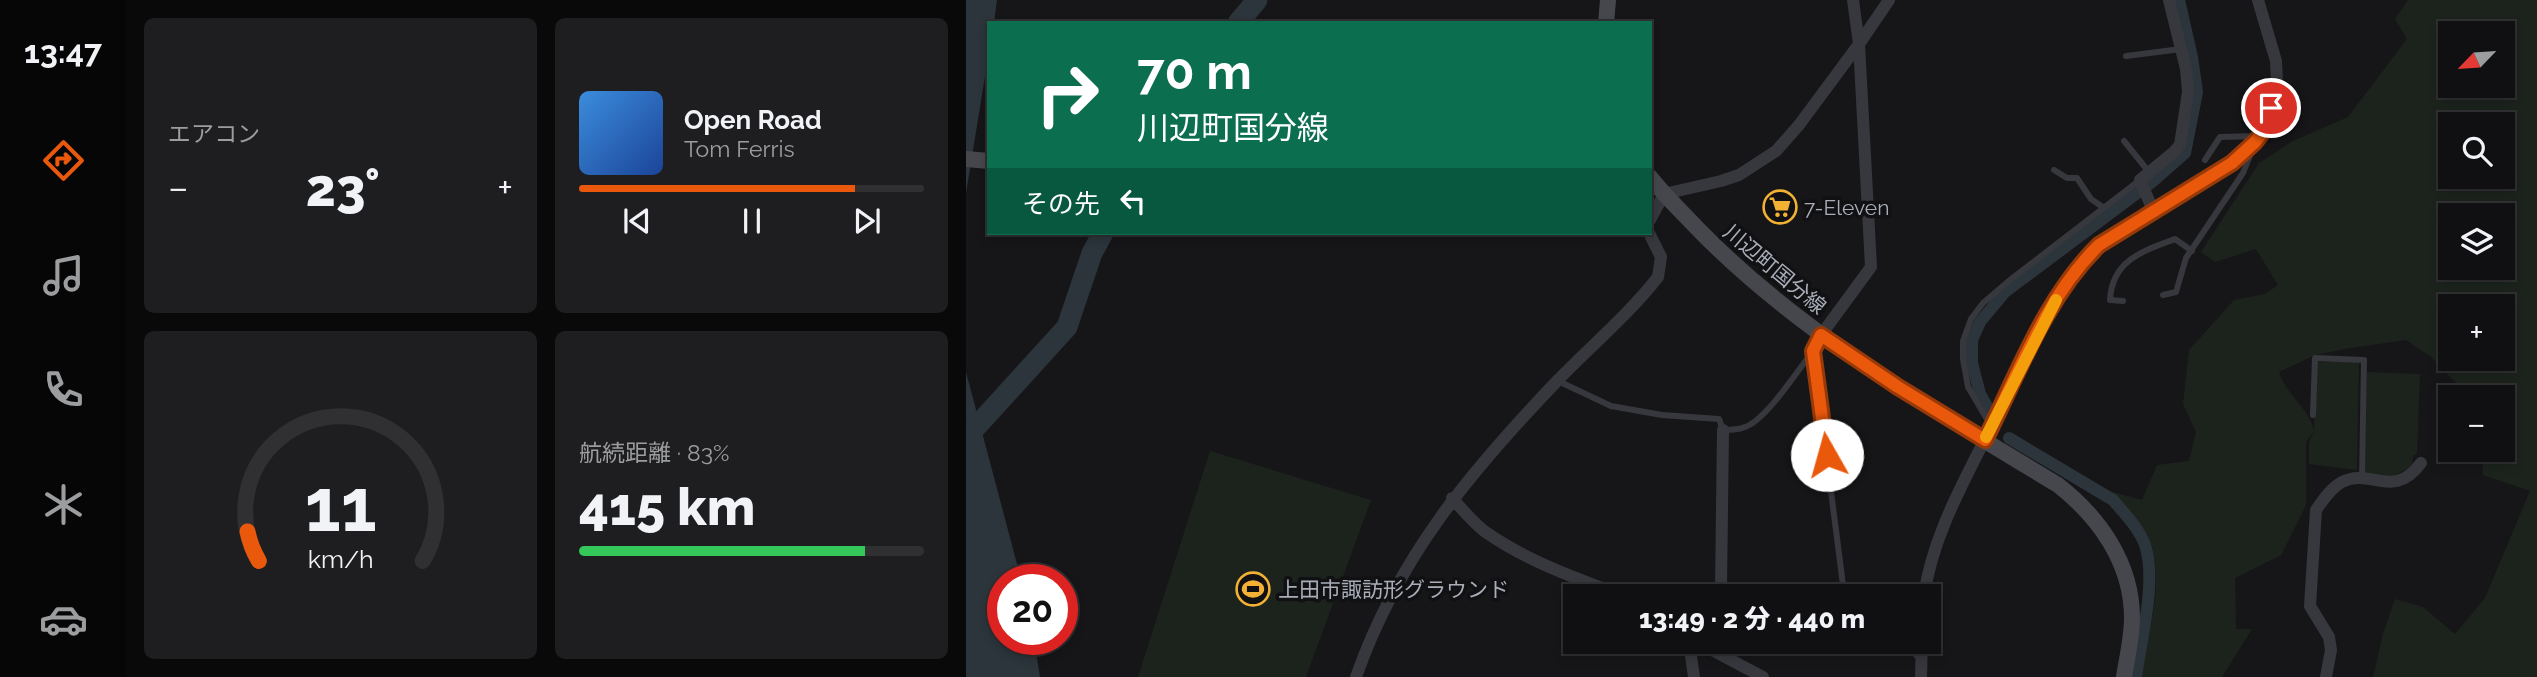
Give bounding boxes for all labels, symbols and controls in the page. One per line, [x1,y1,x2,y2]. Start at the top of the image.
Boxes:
north arrow [2438,21,2515,98]
map controls [2438,21,2515,462]
text: 13:47 [24,33,102,70]
text: 70 m [1137,43,1252,100]
icon: right [1022,49,1113,140]
pin [2241,78,2301,138]
icon: arrive [2252,89,2290,127]
text: Open Road [684,105,822,135]
text: 川辺町国分線 [1137,109,1329,146]
button: search [2438,112,2515,189]
text: エアコン [168,120,260,147]
text: Tom Ferris [684,135,795,162]
icon: directions [39,136,88,185]
text: 23° [306,157,380,218]
text: − [168,165,188,210]
text: + [497,165,513,210]
icon: left [1114,182,1152,220]
supermarket icon: 7-Eleven [1761,188,1799,226]
text: その先 [1022,189,1100,219]
place label: 7-Eleven [1804,195,1889,220]
icon: previous [618,202,656,240]
icon: pause [733,202,771,240]
icon: next [848,202,886,240]
button: layers [2438,203,2515,280]
street label: 川辺町国分線 [1719,219,1831,319]
icon: music [39,251,88,300]
button: + [2438,294,2515,371]
icon: phone [39,365,88,414]
button: − [2438,385,2515,462]
position arrow [1790,418,1864,492]
text: 航続距離 · 83% [579,439,729,466]
text: 11 [305,463,376,548]
text: 415 km [579,476,755,537]
icon: climate [39,480,88,529]
text: km/h [308,544,373,574]
speed limit sign: 20 [987,564,1078,655]
sports icon: 上田市諏訪形グラウンド [1234,570,1272,608]
place label: 上田市諏訪形グラウンド [1278,577,1509,602]
icon: car [39,595,88,644]
text: 13:49 · 2 分 · 440 m [1639,604,1865,634]

